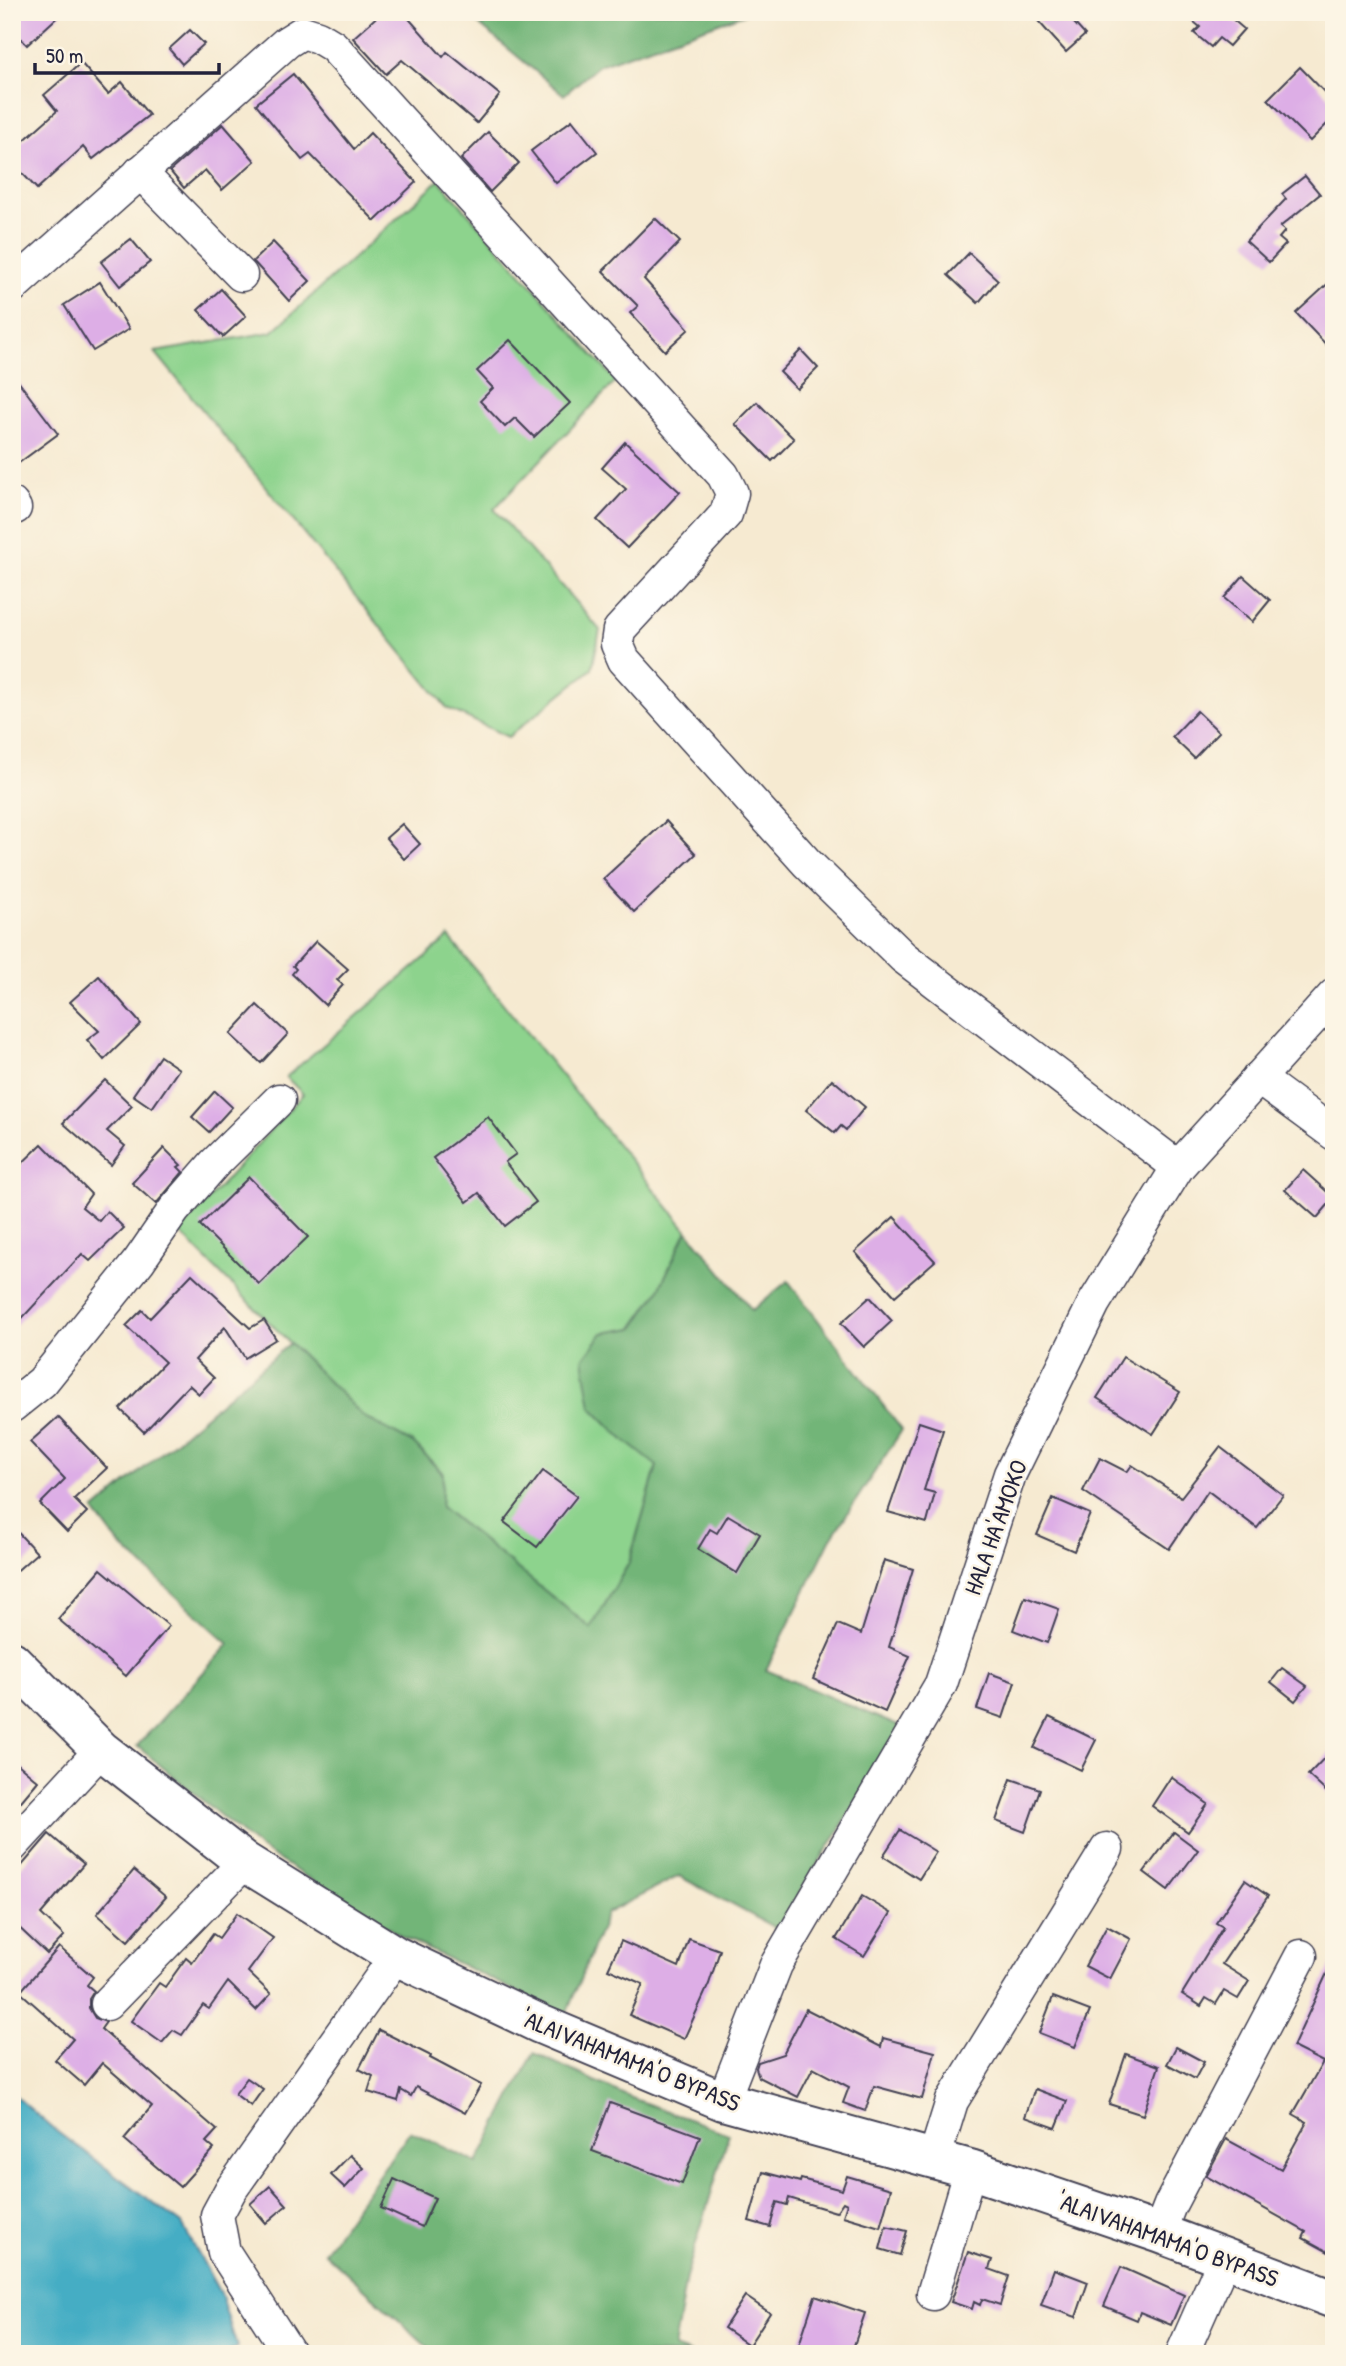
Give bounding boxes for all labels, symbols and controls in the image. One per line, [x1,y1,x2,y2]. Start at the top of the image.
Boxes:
scale bar [35,32,219,76]
text: 50 m [46,41,83,70]
street label: HALA HA'AMOKO [956,1455,1034,1599]
street label: 'ALAIVAHAMAMA'O BYPASS [517,2002,745,2118]
street label: 'ALAIVAHAMAMA'O BYPASS [1053,2184,1283,2294]

